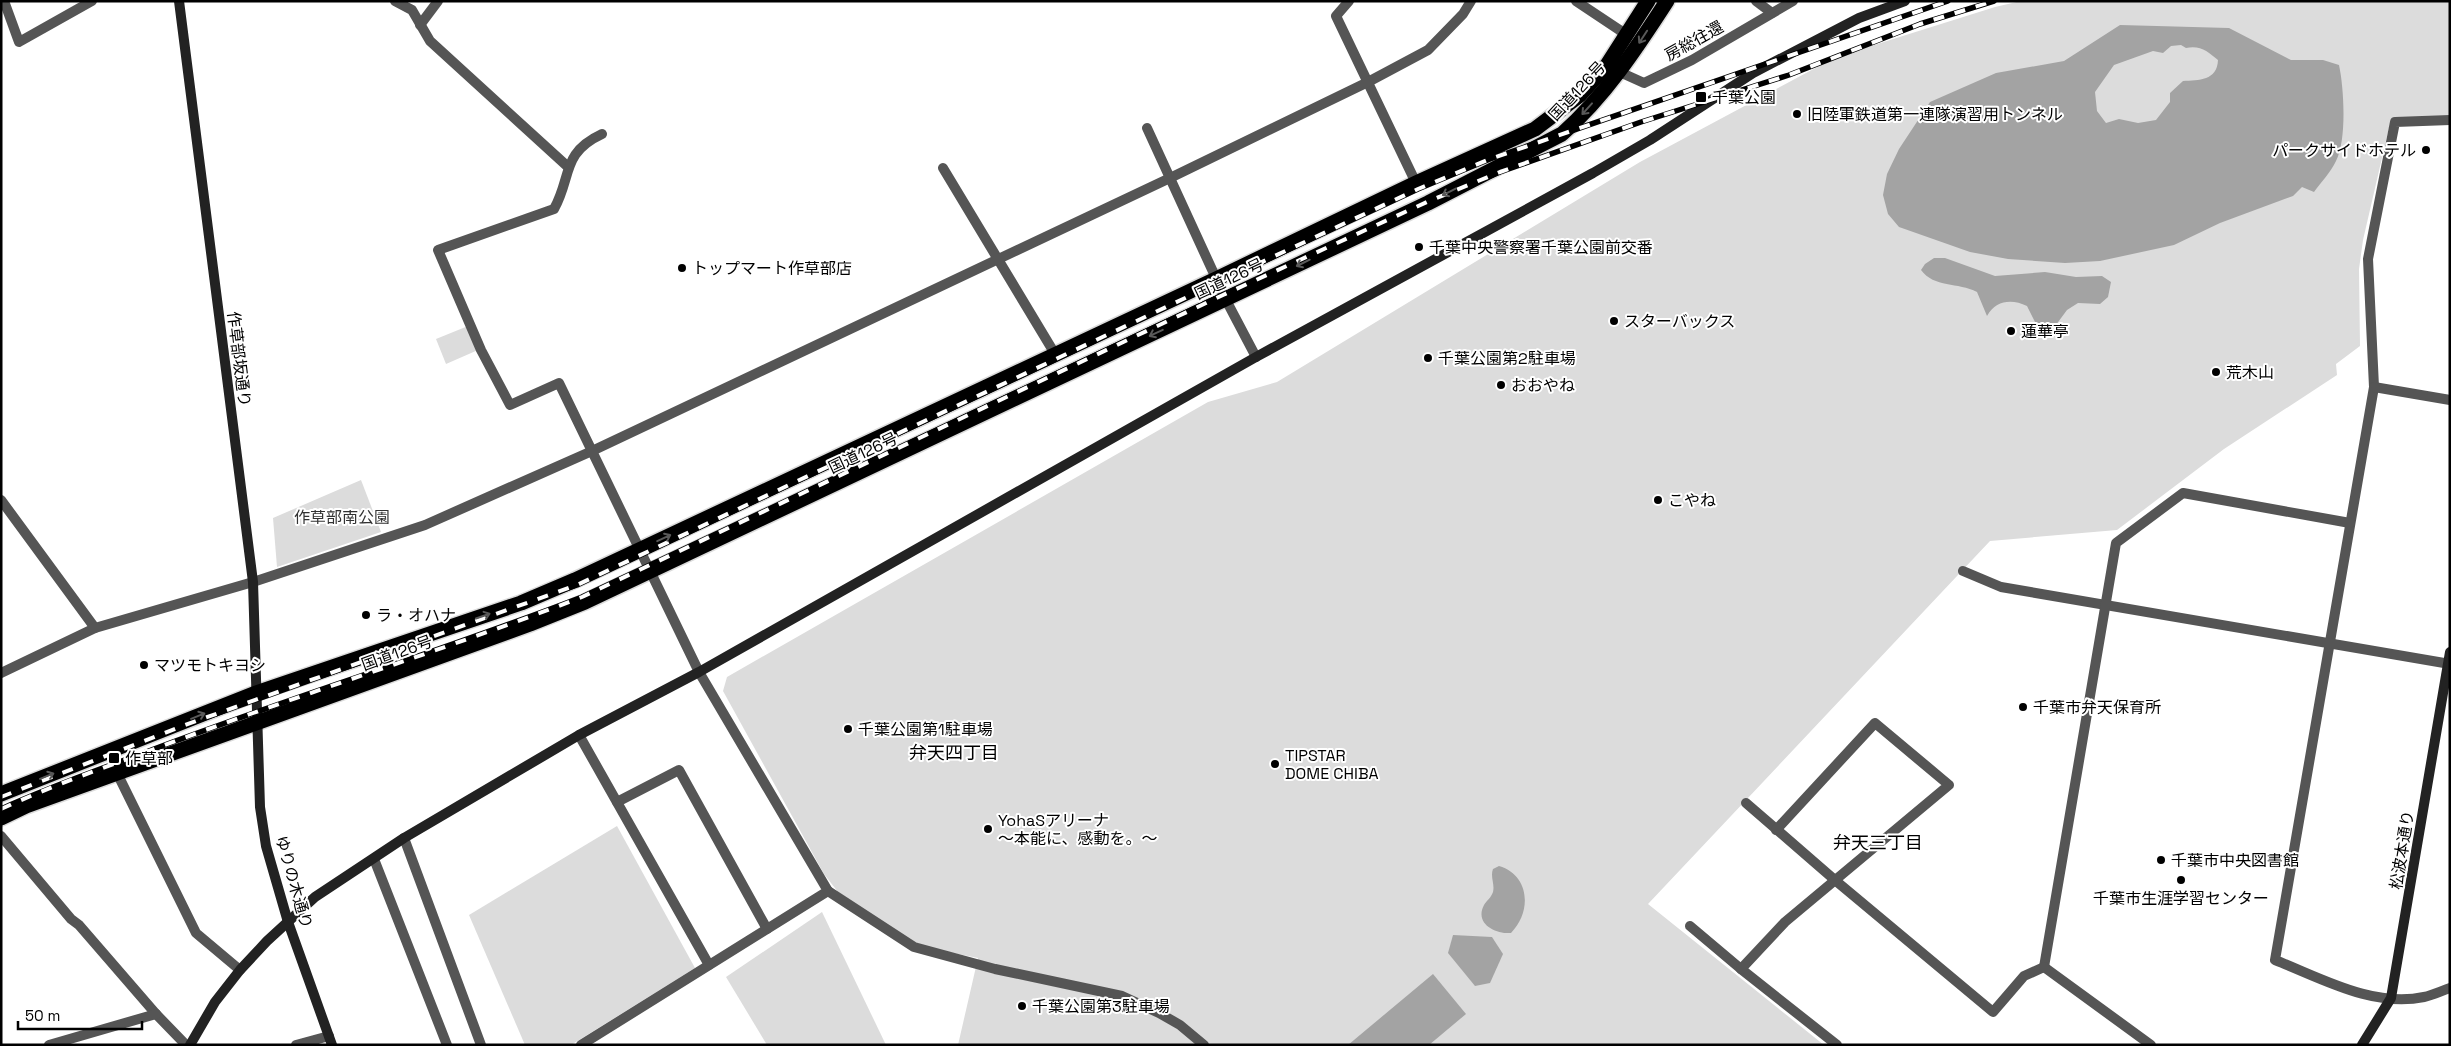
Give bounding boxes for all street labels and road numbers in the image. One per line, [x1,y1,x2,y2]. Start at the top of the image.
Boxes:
street label: 房総往還 [1661,16,1727,66]
street label: 国道126号 [1544,57,1610,125]
street label: 国道126号 [1191,254,1267,304]
street label: 作草部坂通り [223,310,255,408]
street label: 国道126号 [825,428,901,478]
street label: 国道126号 [359,630,435,676]
street label: 松波本通り [2385,809,2419,891]
street label: ゆりの木通り [271,833,317,931]

